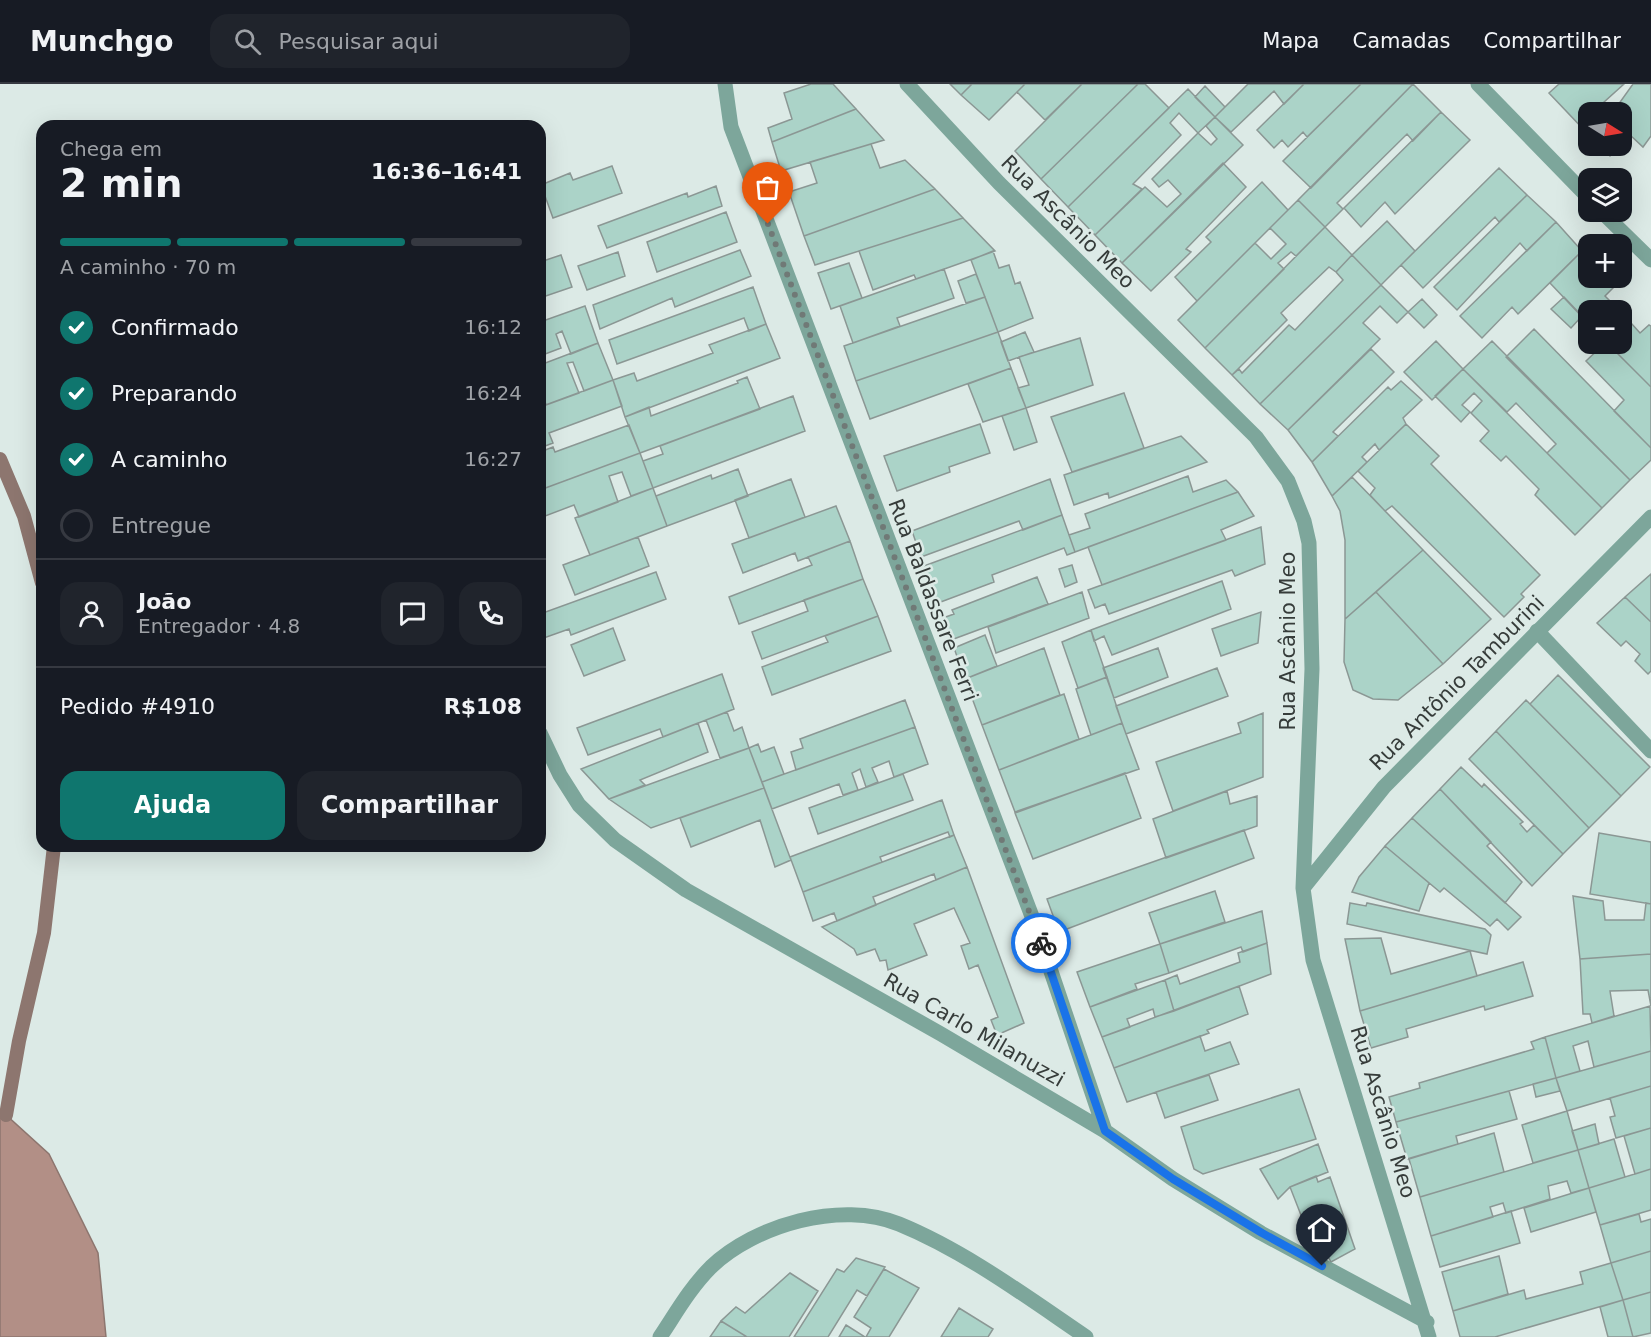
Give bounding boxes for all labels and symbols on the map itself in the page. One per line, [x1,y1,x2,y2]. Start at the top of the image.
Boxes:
north arrow [1578,102,1632,156]
street label: Rua Ascânio Meo [996,150,1140,294]
pin [742,162,793,224]
street label: Rua Baldassare Ferri [883,495,983,705]
street label: Rua Ascânio Meo [1276,552,1300,730]
street label: Rua Antônio Tamburini [1365,591,1549,775]
courier [1011,913,1071,973]
street label: Rua Carlo Milanuzzi [879,968,1069,1092]
street label: Rua Ascânio Meo [1345,1023,1421,1201]
pin [1296,1204,1347,1266]

